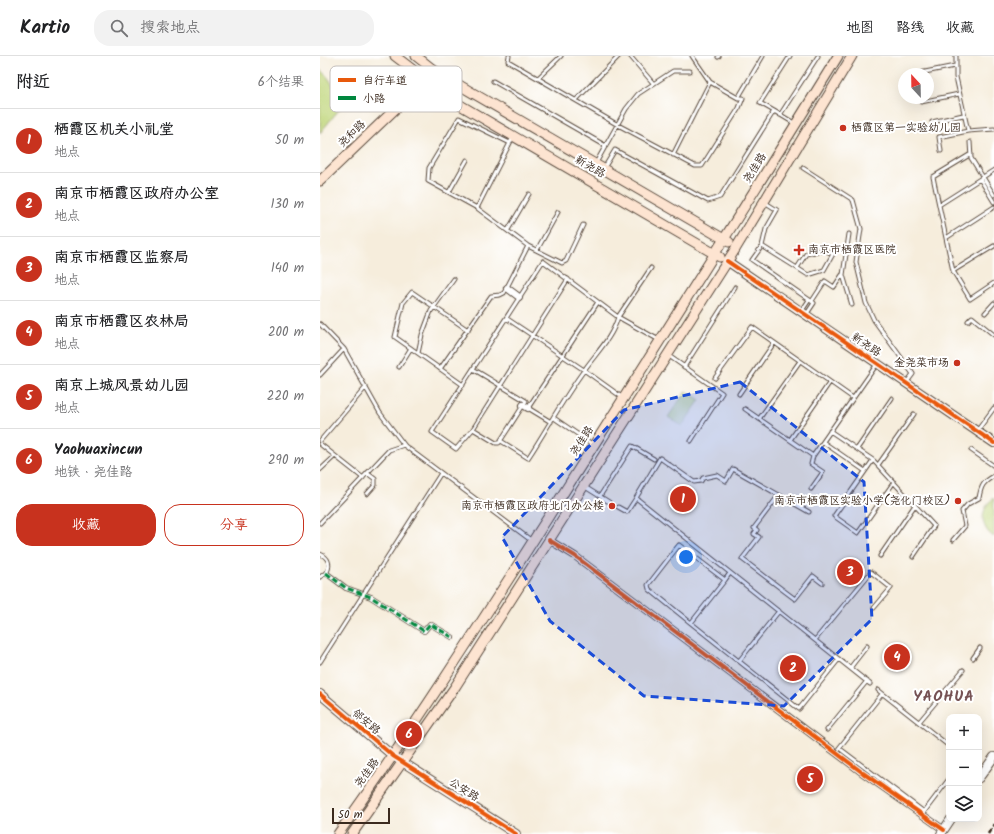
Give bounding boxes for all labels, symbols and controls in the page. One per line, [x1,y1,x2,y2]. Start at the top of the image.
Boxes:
search box [94,10,374,46]
text: Kartio [20,13,70,43]
text: 搜索地点 [140,16,200,40]
icon: search [108,17,130,39]
text: 地图 [846,17,874,39]
text: 路线 [896,17,924,39]
text: 收藏 [946,17,974,39]
legend [330,66,462,112]
north arrow [898,68,934,104]
text: 附近 [16,69,50,96]
text: 6个结果 [258,72,304,93]
text: 自行车道 [363,72,407,90]
text: 小路 [363,90,385,108]
street label: 尧和路 [334,116,370,152]
text: 栖霞区机关小礼堂 [54,118,174,142]
place label: 栖霞区第一实验幼儿园 [851,119,961,137]
marker: 栖霞区第一实验幼儿园 [838,123,848,133]
text: 1 [27,130,31,151]
text: 50 m [275,130,304,151]
text: 地点 [54,142,80,163]
street label: 尧佳路 [739,149,771,187]
street label: 新尧路 [571,151,609,183]
text: 南京市栖霞区政府办公室 [54,182,219,206]
text: 2 [25,194,33,215]
text: 130 m [270,194,304,215]
text: 地点 [54,206,80,227]
place label: 南京市栖霞区医院 [808,241,896,259]
marker: 南京市栖霞区医院 [793,244,805,256]
text: 南京市栖霞区监察局 [54,246,189,270]
text: 3 [25,258,33,279]
text: 140 m [271,258,304,279]
text: 地点 [54,270,80,291]
text: 南京市栖霞区农林局 [54,310,189,334]
text: 4 [25,322,33,343]
text: 200 m [268,322,304,343]
street label: 新尧路 [847,328,885,362]
text: 地点 [54,334,80,355]
place label: 金尧菜市场 [894,354,949,372]
marker: 金尧菜市场 [952,358,962,368]
text: 南京上城风景幼儿园 [54,374,189,398]
text: 5 [26,386,32,407]
text: 220 m [267,386,304,407]
text: 地点 [54,398,80,419]
street label: 尧佳路 [565,422,599,460]
text: Yaohuaxincun [54,438,143,462]
text: 6 [25,450,33,471]
text: 290 m [268,450,304,471]
text: 地铁 · 尧佳路 [54,462,133,483]
pin: 1 [670,484,696,514]
place label: 南京市栖霞区实验小学(尧化门校区) [774,492,950,510]
marker: 南京市栖霞区实验小学(尧化门校区) [953,496,963,506]
place label: 南京市栖霞区政府北门办公楼 [461,497,604,515]
marker: 南京市栖霞区政府北门办公楼 [607,501,617,511]
button: 收藏 [16,504,156,546]
button: 分享 [164,504,304,546]
your location [676,547,696,567]
pin: 3 [837,557,863,587]
pin: 4 [884,642,910,672]
pin: 2 [780,653,806,683]
district label: YAOHUA [913,685,975,709]
street label: 邻安路 [348,704,384,740]
map controls [946,714,982,822]
button: + [946,714,982,750]
pin: 6 [396,719,422,749]
button: − [946,750,982,786]
street label: 尧佳路 [350,754,384,792]
pin: 5 [797,764,823,794]
street label: 公安路 [445,774,483,806]
button: layers [946,786,982,822]
scale bar [332,806,390,825]
text: 50 m [338,806,363,824]

